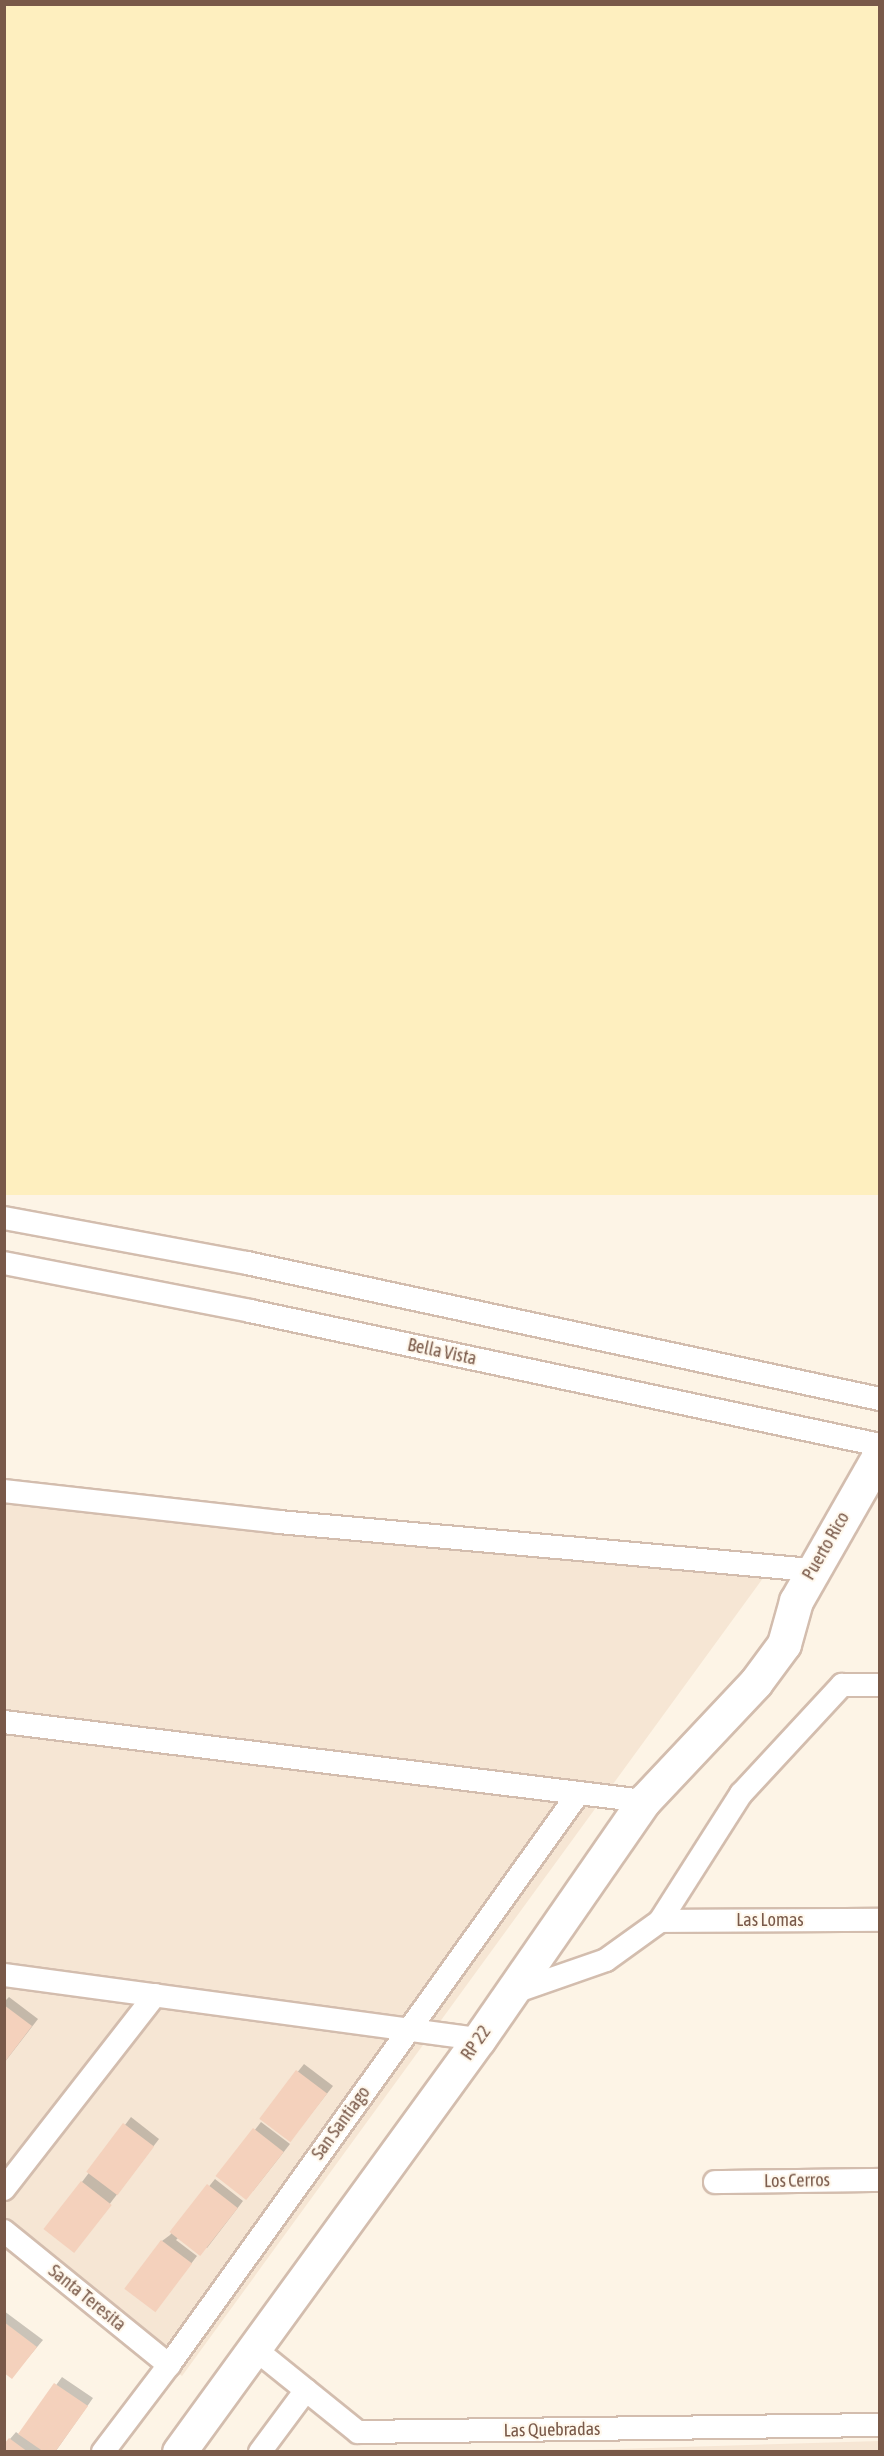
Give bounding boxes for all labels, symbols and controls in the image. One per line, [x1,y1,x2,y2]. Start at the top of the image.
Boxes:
street label: Bella Vista [406,1334,478,1370]
street label: Puerto Rico [798,1508,854,1584]
street label: Las Lomas [736,1909,804,1931]
street label: RP 22 [456,2022,496,2064]
street label: San Santiago [307,2082,375,2164]
street label: Los Cerros [764,2170,830,2192]
street label: Santa Teresita [44,2260,130,2336]
street label: Las Quebradas [503,2418,601,2442]

